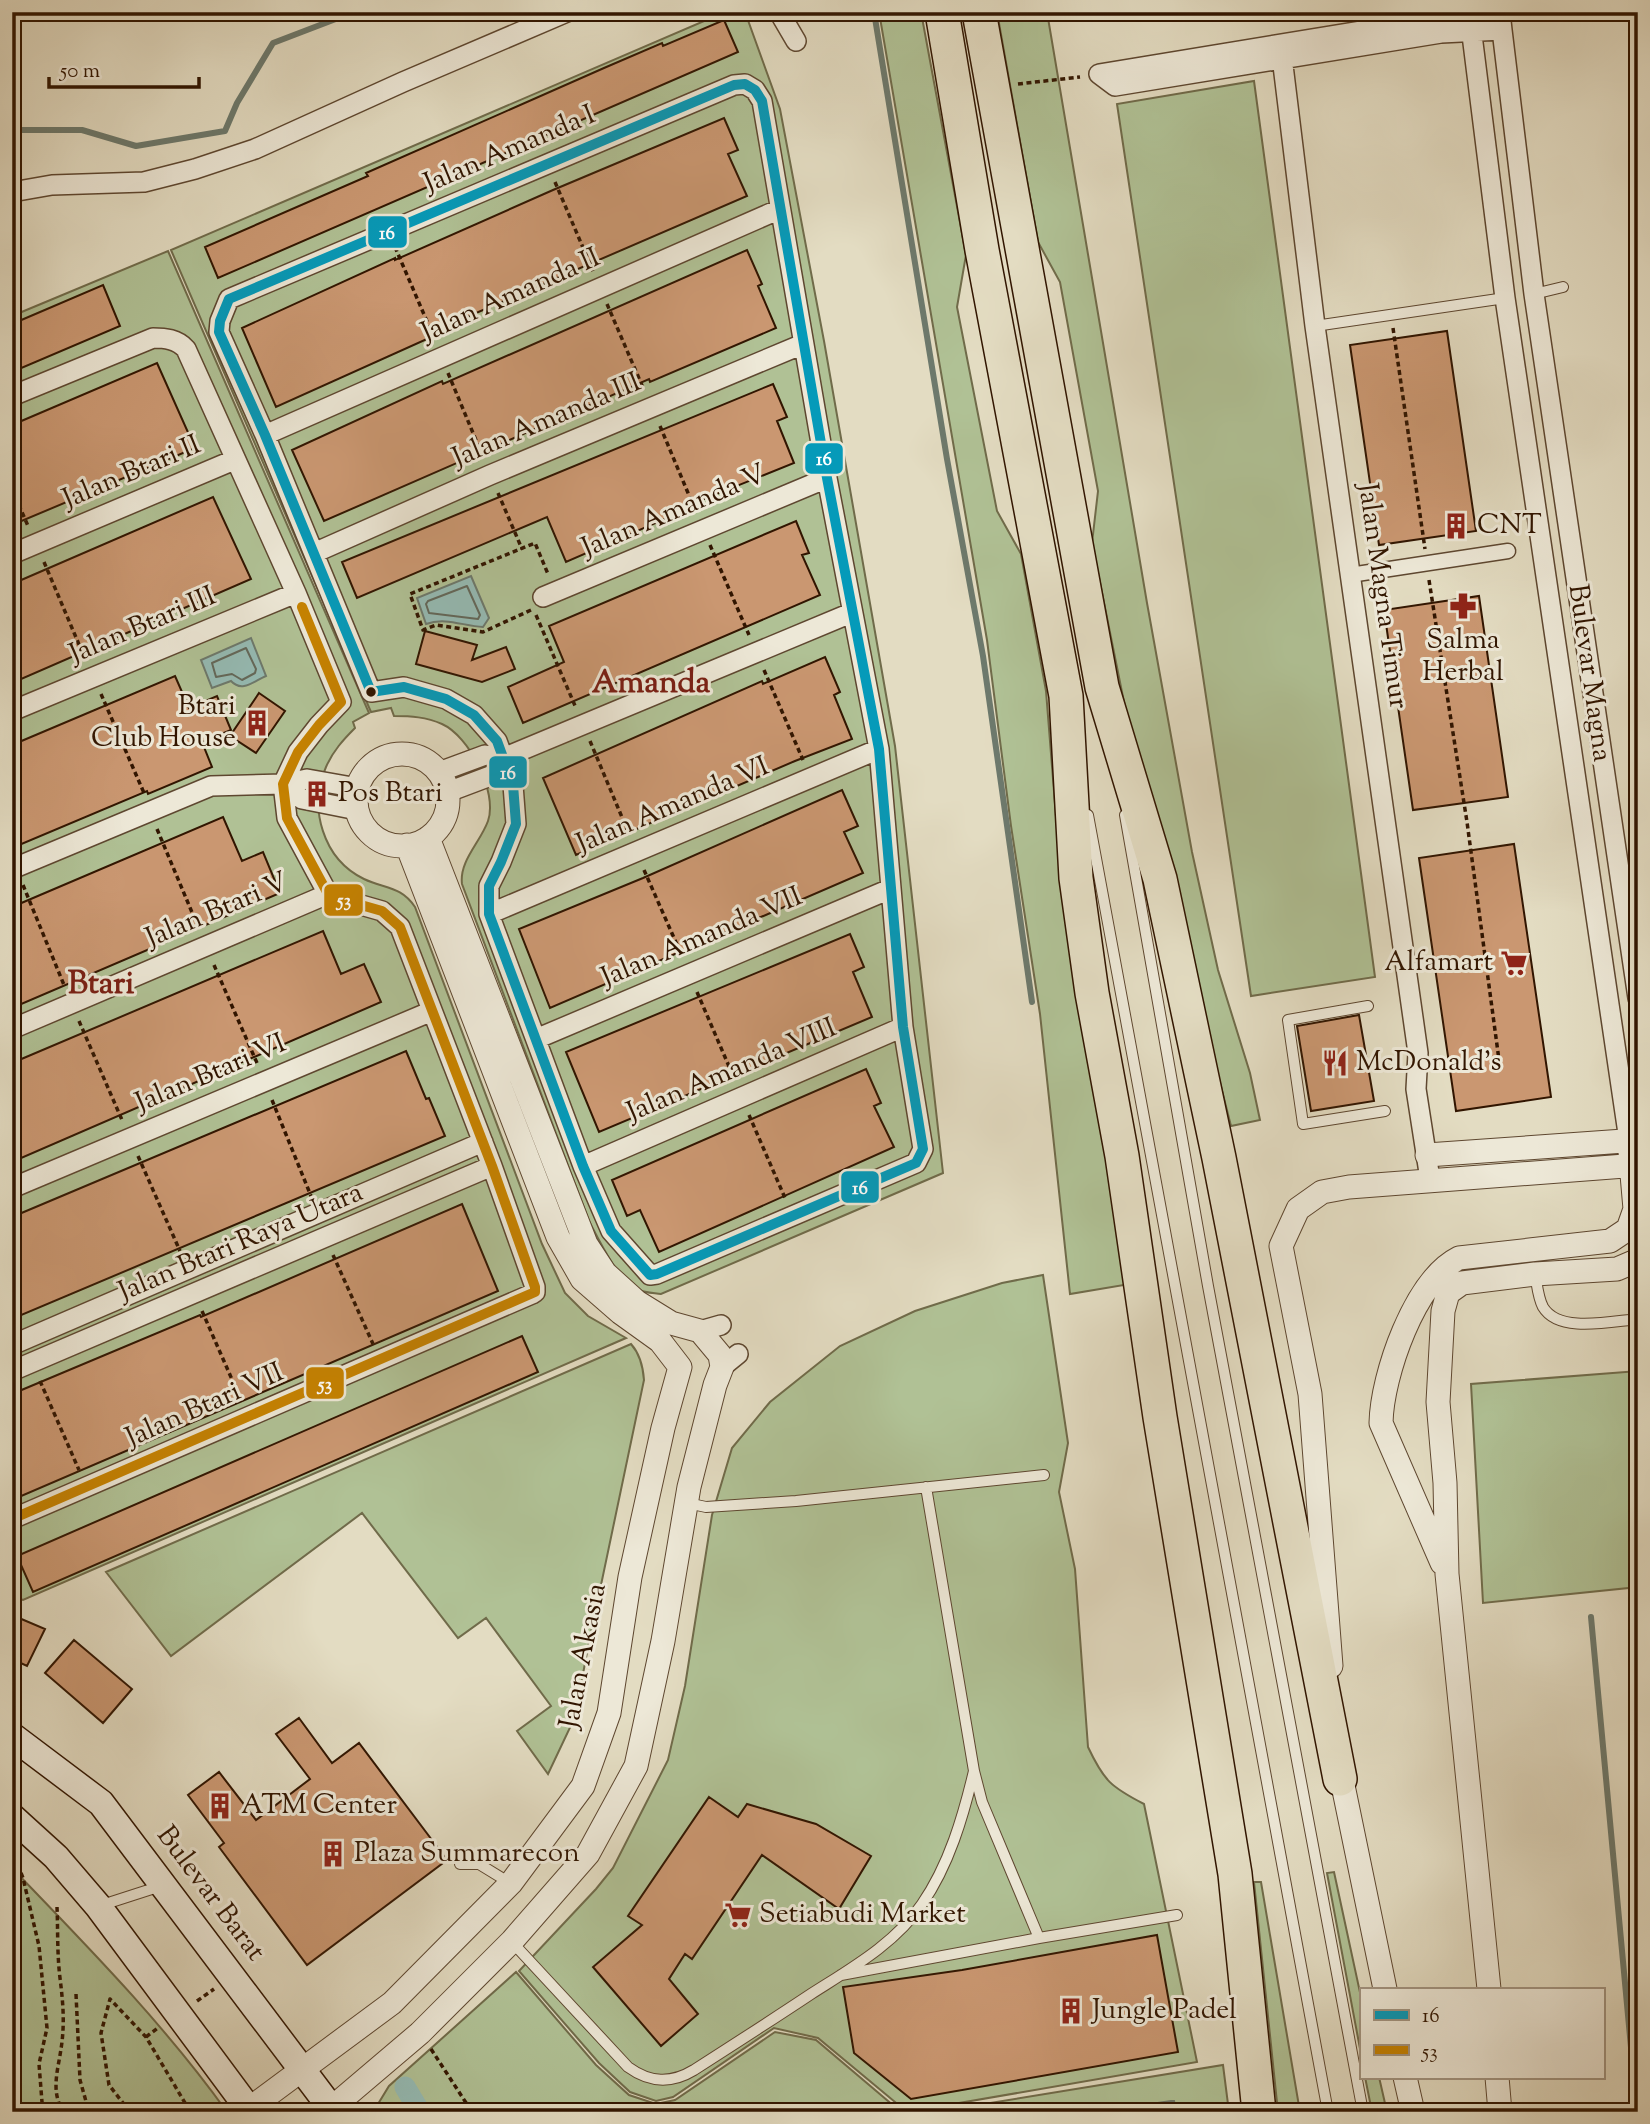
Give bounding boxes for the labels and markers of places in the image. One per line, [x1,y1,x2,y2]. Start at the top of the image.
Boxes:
place label: CNT [1477,506,1542,546]
building icon: CNT [1441,511,1471,541]
pharmacy icon: Salma Herbal [1448,591,1478,621]
place label: Salma Herbal [1422,621,1504,693]
unlabelled marker [364,685,378,699]
place label: Btari Club House [91,687,236,759]
building icon: Btari Club House [242,708,272,738]
place label: Pos Btari [338,774,443,814]
building icon: Pos Btari [302,779,332,809]
place label: Alfamart [1384,943,1493,983]
supermarket icon: Alfamart [1499,948,1529,978]
place label: McDonald's [1356,1043,1502,1083]
restaurant icon: McDonald's [1320,1048,1350,1078]
place label: ATM Center [241,1786,397,1826]
building icon: ATM Center [205,1791,235,1821]
place label: Plaza Summarecon [354,1834,580,1874]
building icon: Plaza Summarecon [318,1839,348,1869]
place label: Setiabudi Market [759,1895,966,1935]
supermarket icon: Setiabudi Market [723,1900,753,1930]
place label: Jungle Padel [1090,1991,1237,2031]
building icon: Jungle Padel [1056,1996,1086,2026]

